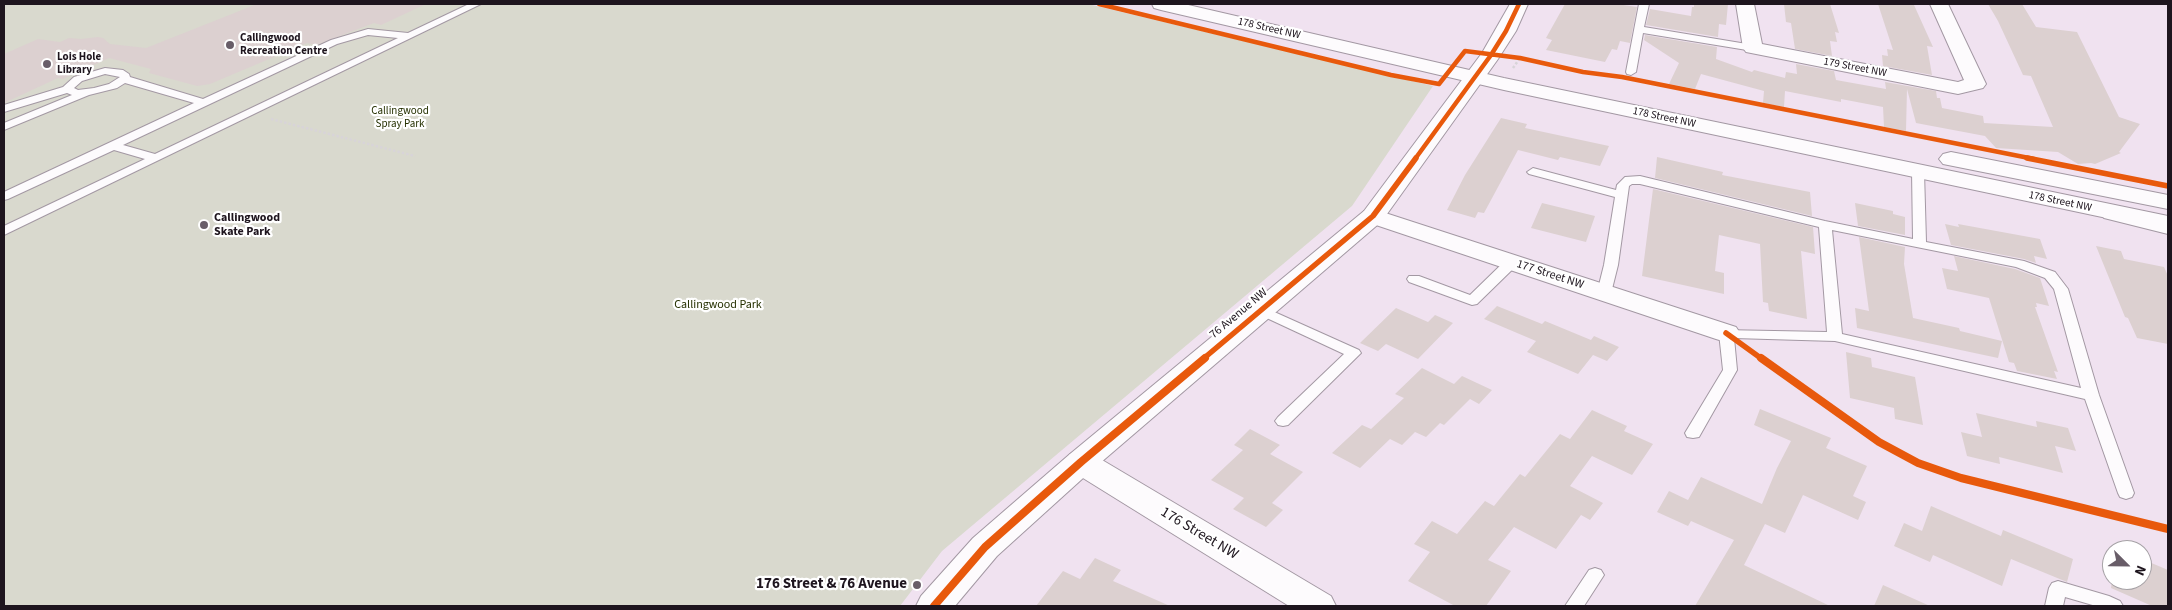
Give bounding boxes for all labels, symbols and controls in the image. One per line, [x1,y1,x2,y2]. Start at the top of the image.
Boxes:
street label: 178 Street NW [1236,15,1302,43]
place label: Callingwood Recreation Centre [240,32,327,58]
marker: Callingwood Recreation Centre [224,39,236,51]
place label: Lois Hole Library [57,51,101,77]
street label: 179 Street NW [1822,55,1888,81]
marker: Lois Hole Library [41,58,53,70]
park label: Callingwood Spray Park [371,105,429,131]
street label: 178 Street NW [1631,105,1697,131]
street label: 178 Street NW [2027,189,2093,215]
place label: Callingwood Skate Park [214,211,280,239]
marker: Callingwood Skate Park [198,219,210,231]
street label: 177 Street NW [1515,257,1585,293]
street label: 76 Avenue NW [1207,286,1271,342]
park label: Callingwood Park [674,298,762,312]
street label: 176 Street NW [1157,504,1241,564]
north arrow [2102,540,2152,590]
text: N [2129,562,2151,579]
place label: 176 Street & 76 Avenue [756,576,907,594]
marker: 176 Street & 76 Avenue [911,579,923,591]

